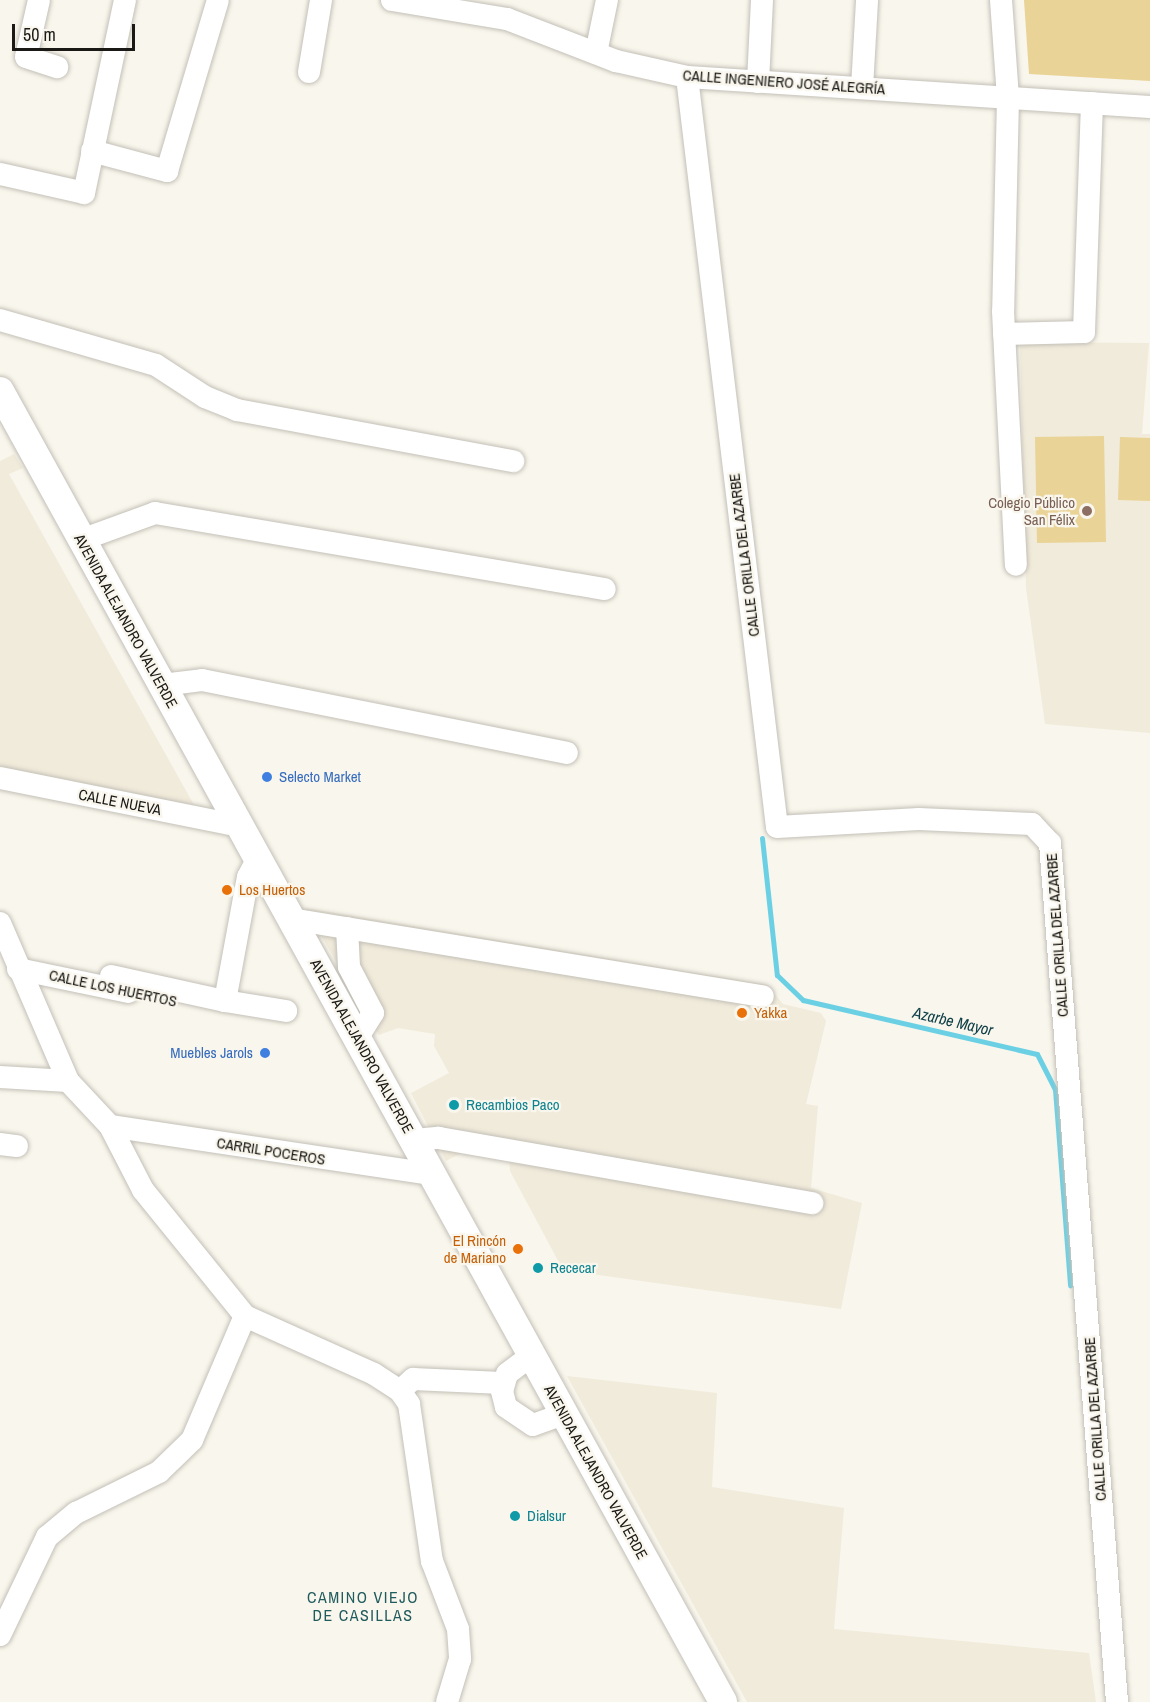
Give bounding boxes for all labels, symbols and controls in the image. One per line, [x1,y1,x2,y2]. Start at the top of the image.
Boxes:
scale bar [15,12,138,50]
text: 50 m [23,22,56,47]
street label: CALLE INGENIERO JOSÉ ALEGRÍA [682,66,886,98]
street label: CALLE ORILLA DEL AZARBE [725,471,763,639]
place label: Colegio Público San Félix [988,493,1075,528]
marker: Colegio Público San Félix [1080,504,1094,518]
street label: AVENIDA ALEJANDRO VALVERDE [70,530,182,712]
place label: Selecto Market [279,768,361,786]
marker: Selecto Market [260,770,274,784]
street label: CALLE NUEVA [77,785,163,819]
street label: CALLE ORILLA DEL AZARBE [1042,852,1072,1018]
place label: Los Huertos [239,881,305,899]
marker: Los Huertos [220,883,234,897]
street label: AVENIDA ALEJANDRO VALVERDE [306,955,418,1137]
street label: CALLE LOS HUERTOS [47,966,179,1010]
water label: Azarbe Mayor [911,1002,995,1040]
place label: Yakka [754,1004,787,1022]
marker: Yakka [735,1006,749,1020]
place label: Muebles Jarols [170,1044,253,1062]
marker: Muebles Jarols [258,1046,272,1060]
place label: Recambios Paco [466,1096,560,1114]
marker: Recambios Paco [447,1098,461,1112]
street label: CARRIL POCEROS [215,1134,327,1168]
place label: El Rincón de Mariano [444,1231,506,1266]
marker: El Rincón de Mariano [511,1242,525,1256]
place label: Rececar [550,1259,596,1277]
marker: Rececar [531,1261,545,1275]
street label: CALLE ORILLA DEL AZARBE [1080,1336,1110,1502]
street label: AVENIDA ALEJANDRO VALVERDE [540,1381,652,1563]
place label: Dialsur [527,1507,566,1525]
marker: Dialsur [508,1509,522,1523]
district label: CAMINO VIEJO DE CASILLAS [307,1587,419,1625]

